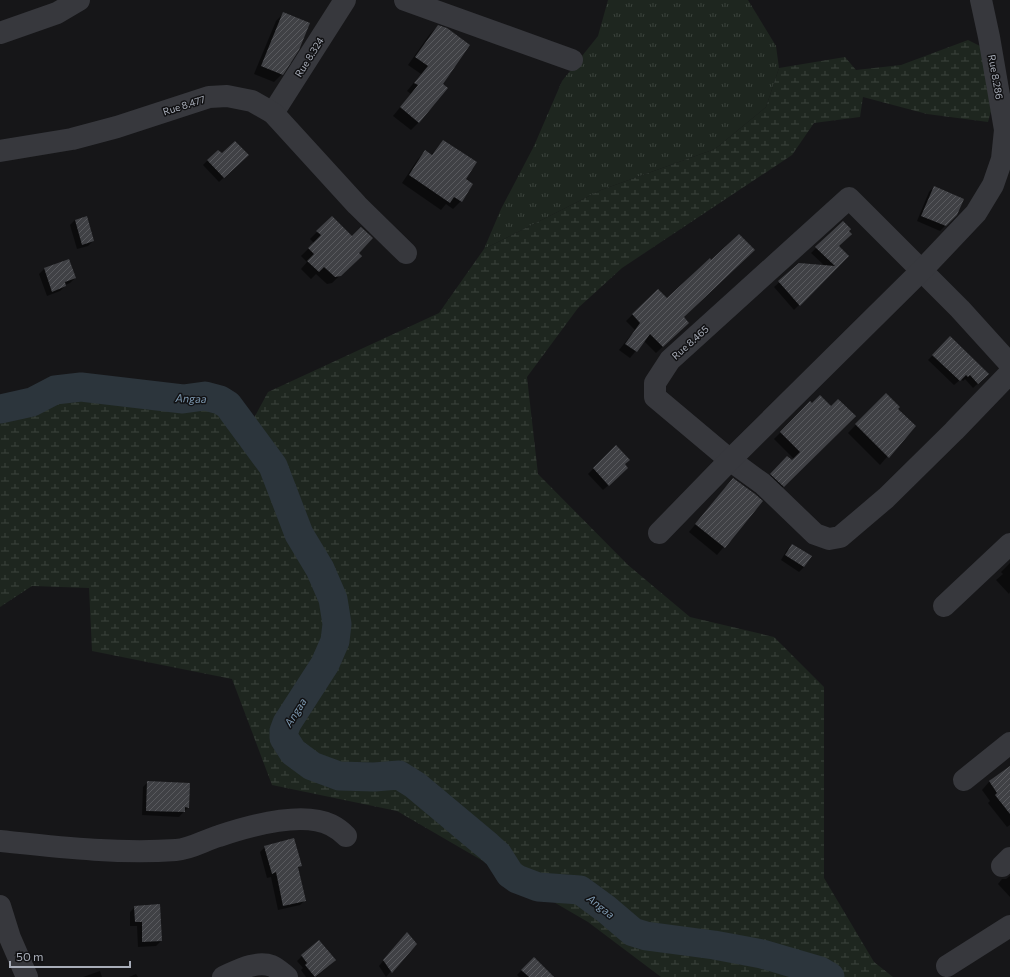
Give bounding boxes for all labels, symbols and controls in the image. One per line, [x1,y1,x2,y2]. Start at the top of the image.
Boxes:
street label: Rue 8.324 [292,35,326,79]
street label: Rue 8.286 [986,54,1006,100]
street label: Rue 8.477 [161,93,207,117]
street label: Rue 8.465 [669,322,711,362]
water label: Angaa [174,391,207,405]
water label: Angaa [281,695,309,730]
water label: Angaa [584,891,618,921]
scale bar [10,943,130,969]
text: 50 m [16,949,44,963]

